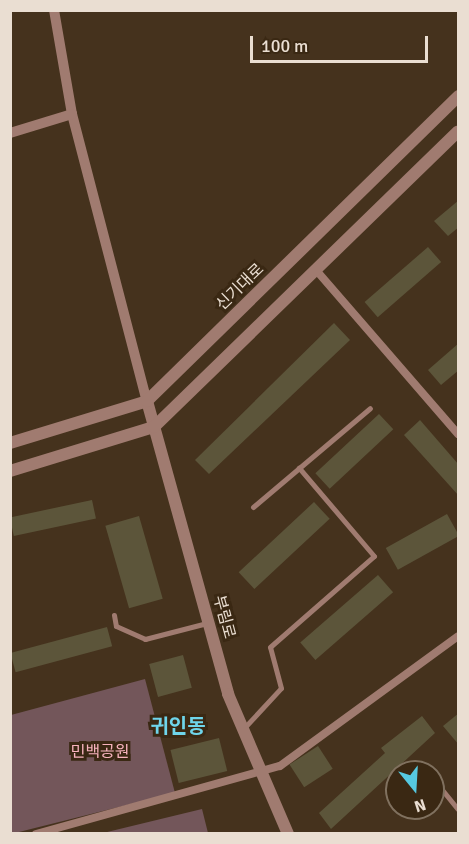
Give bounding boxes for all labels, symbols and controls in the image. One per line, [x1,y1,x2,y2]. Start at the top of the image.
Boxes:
scale bar [253,24,432,62]
text: 100 m [261,35,308,57]
street label: 신기대로 [212,260,268,314]
street label: 부림로 [209,593,239,641]
district label: 귀인동 [150,714,206,738]
park label: 민백공원 [71,742,129,762]
north arrow [385,760,445,820]
text: N [412,794,428,816]

